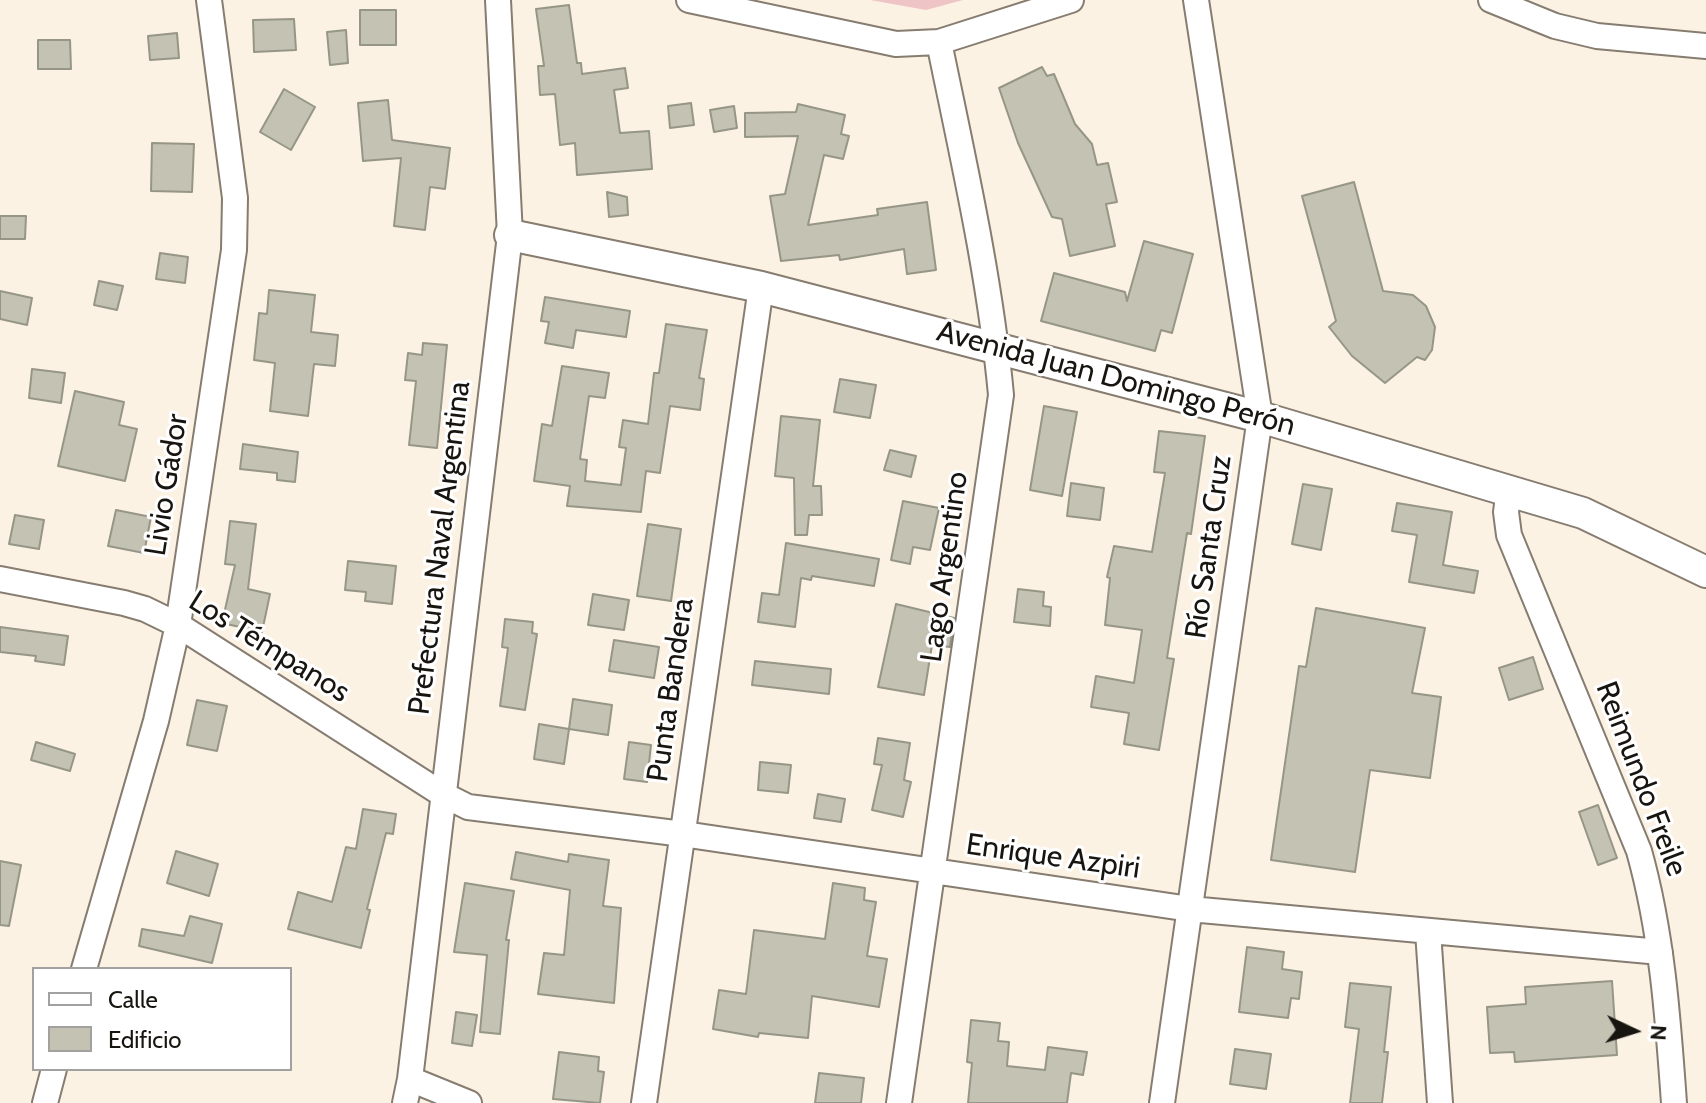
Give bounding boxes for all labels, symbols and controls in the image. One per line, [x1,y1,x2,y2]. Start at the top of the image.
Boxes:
street label: Avenida Juan Domingo Perón [933,314,1299,444]
street label: Prefectura Naval Argentina [402,379,478,717]
street label: Livio Gádor [138,412,196,558]
street label: Río Santa Cruz [1178,453,1240,641]
street label: Lago Argentino [914,469,976,665]
street label: Los Témpanos [182,583,356,711]
street label: Punta Bandera [640,596,702,784]
street label: Reimundo Freile [1587,677,1695,881]
street label: Enrique Azpiri [964,827,1142,887]
legend [32,967,292,1071]
text: Calle [108,985,158,1014]
north arrow [1594,991,1674,1071]
text: N [1644,1024,1672,1041]
text: Edificio [108,1025,182,1054]

